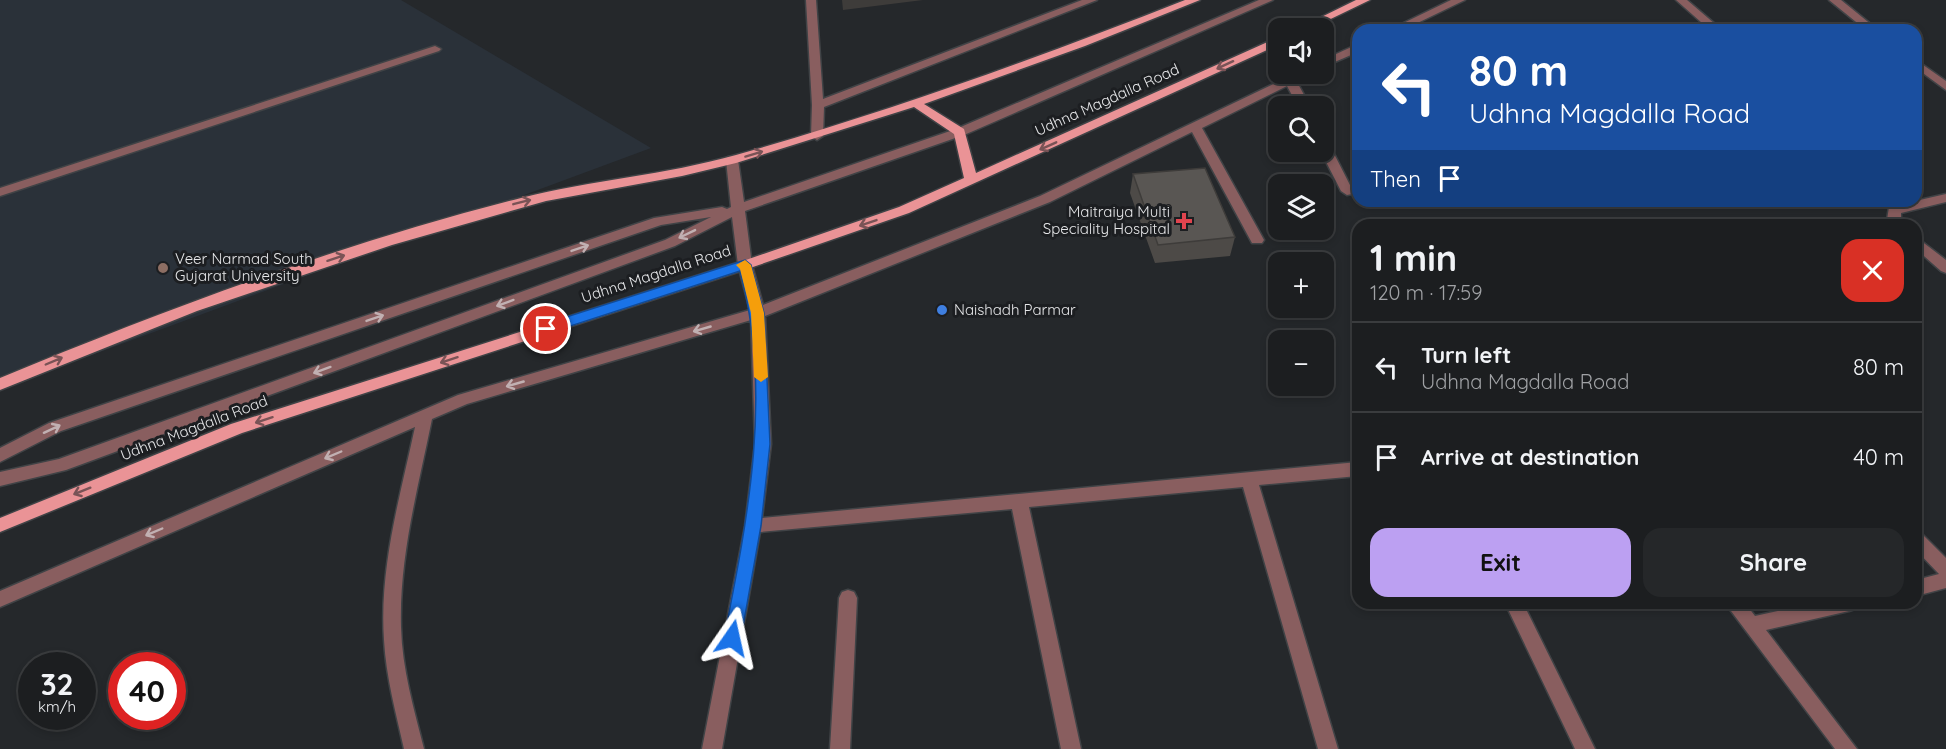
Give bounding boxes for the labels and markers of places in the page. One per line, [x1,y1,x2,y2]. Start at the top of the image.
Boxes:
place label: Maitraiya Multi Speciality Hospital [1043,202,1170,238]
marker: Maitraiya Multi Speciality Hospital [1175,212,1193,230]
place label: Veer Narmad South Gujarat University [175,249,313,285]
marker: Veer Narmad South Gujarat University [156,261,170,275]
place label: Naishadh Parmar [954,300,1076,319]
pin [520,303,571,354]
marker: Naishadh Parmar [935,303,949,317]

